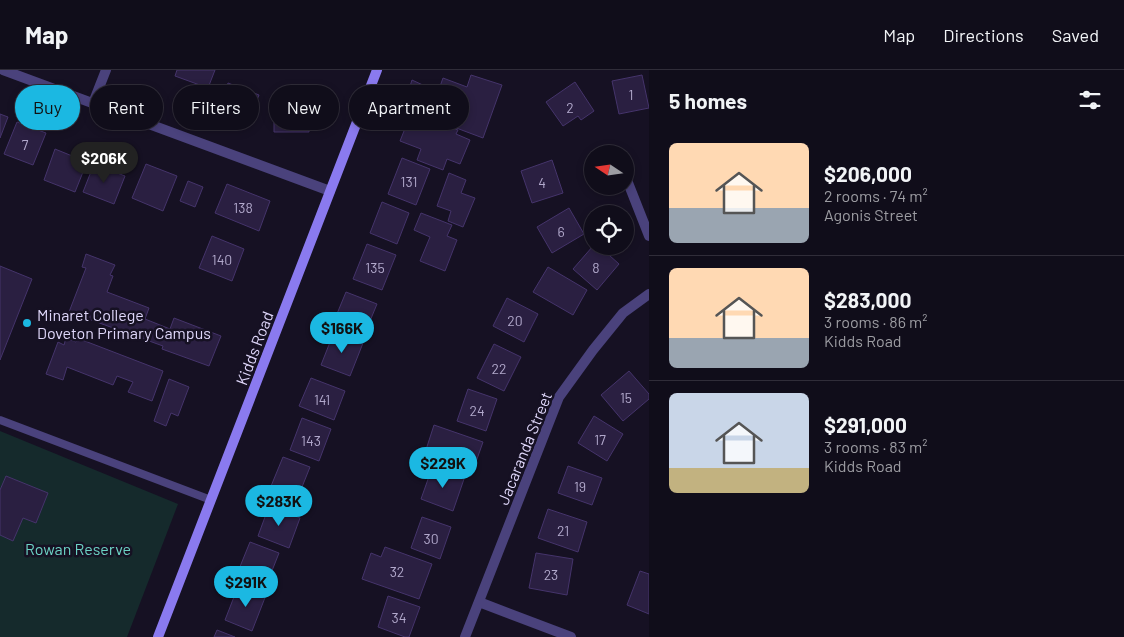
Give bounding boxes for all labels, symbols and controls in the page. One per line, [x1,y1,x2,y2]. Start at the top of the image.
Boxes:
text: Map [25,20,68,49]
text: Map [883,24,915,46]
text: Directions [943,24,1024,46]
text: Saved [1052,24,1099,46]
chip: Buy [15,85,80,130]
chip: Rent [90,85,163,130]
chip: Filters [173,85,259,130]
chip: New [269,85,339,130]
chip: Apartment [349,85,469,130]
house number: 1 [629,86,633,103]
icon: filters [1076,86,1104,114]
text: 5 homes [669,88,747,113]
house number: 2 [566,99,574,116]
house number: 7 [22,136,29,153]
pin: $206K [69,142,139,184]
north arrow [584,145,634,195]
map controls [584,145,634,255]
text: $206K [81,148,127,167]
text: $206,000 [824,161,912,186]
icon: home [709,163,769,223]
house number: 131 [401,173,417,190]
house number: 4 [538,174,546,191]
text: 2 rooms · 74 m² [824,186,928,205]
house number: 138 [233,199,253,216]
button: locate [584,205,634,255]
text: Agonis Street [824,205,918,224]
house number: 6 [557,223,565,240]
house number: 140 [212,251,232,268]
house number: 135 [365,259,385,276]
house number: 8 [592,259,600,276]
text: $283,000 [824,287,911,312]
icon: home [709,288,769,348]
place label: Minaret College Doveton Primary Campus [37,305,211,342]
street label: Kidds Road [231,308,277,388]
pin: $166K [307,312,377,354]
house number: 20 [507,312,523,329]
text: 3 rooms · 86 m² [824,312,928,331]
marker: Minaret College Doveton Primary Campus [21,317,33,329]
text: $166K [321,318,363,337]
text: Kidds Road [824,331,902,350]
house number: 22 [491,360,507,377]
street label: Jacaranda Street [493,389,555,507]
house number: 15 [620,389,632,406]
house number: 141 [314,391,330,408]
house number: 24 [469,402,485,419]
text: $291,000 [824,412,907,437]
icon: home [709,413,769,473]
house number: 17 [594,431,606,448]
house number: 143 [301,432,321,449]
text: 3 rooms · 83 m² [824,437,928,456]
pin: $229K [408,446,478,489]
text: $229K [420,453,466,472]
text: Kidds Road [824,456,902,475]
house number: 19 [574,478,586,495]
pin: $283K [244,484,314,527]
text: $283K [256,491,302,510]
house number: 21 [557,522,569,539]
house number: 30 [423,530,439,547]
park label: Rowan Reserve [25,539,131,558]
house number: 32 [390,563,404,580]
pin: $291K [211,566,281,608]
house number: 23 [544,566,558,583]
text: $291K [225,572,267,591]
house number: 34 [392,609,406,626]

